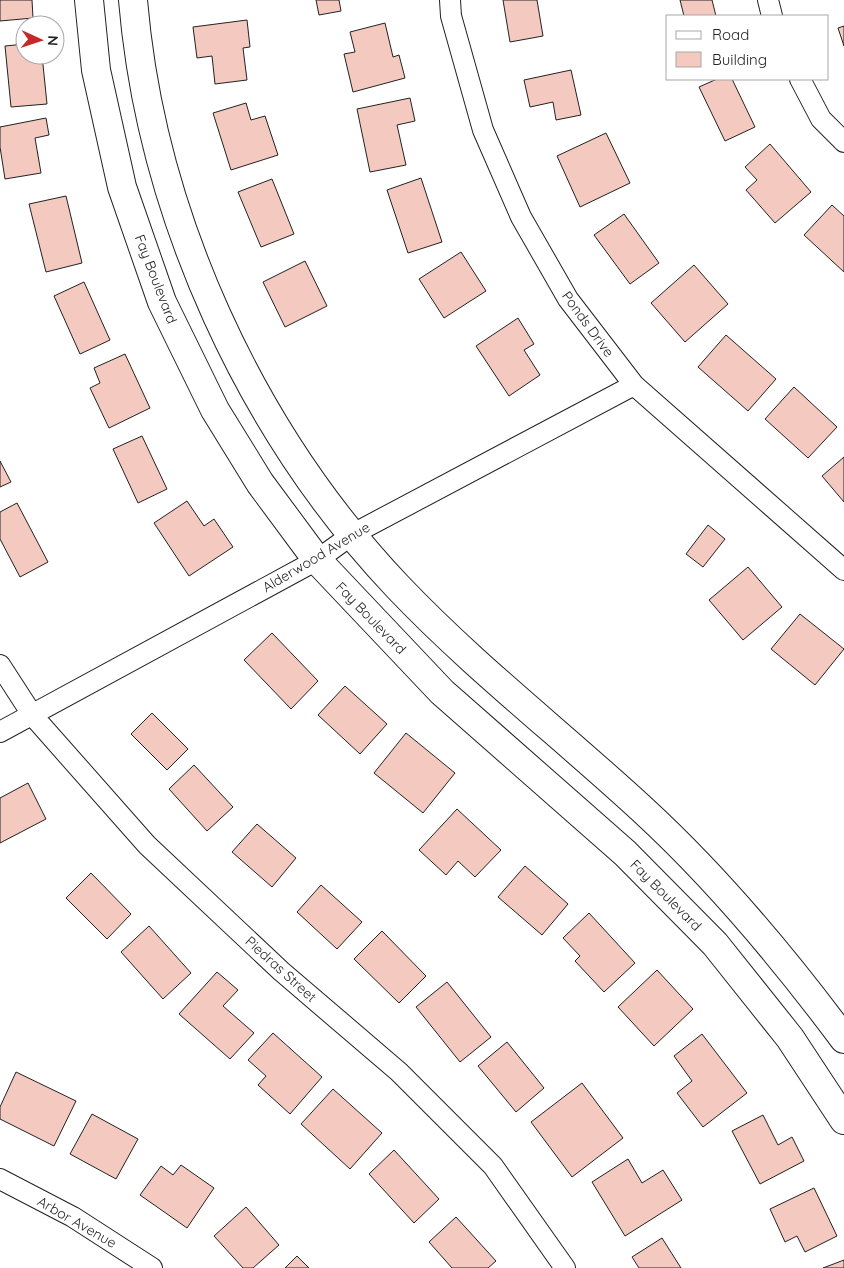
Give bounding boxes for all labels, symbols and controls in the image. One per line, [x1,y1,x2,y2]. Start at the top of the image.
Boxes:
north arrow [15,15,65,65]
legend [666,15,829,80]
text: Road [712,25,749,44]
text: N [44,35,62,46]
text: Building [712,50,767,69]
street label: Fay Boulevard [131,232,181,326]
street label: Ponds Drive [558,287,618,361]
street label: Alderwood Avenue [259,518,373,596]
street label: Fay Boulevard [332,578,410,658]
street label: Fay Boulevard [626,855,706,935]
street label: Piedras Street [242,932,321,1006]
street label: Arbor Avenue [34,1192,120,1252]

